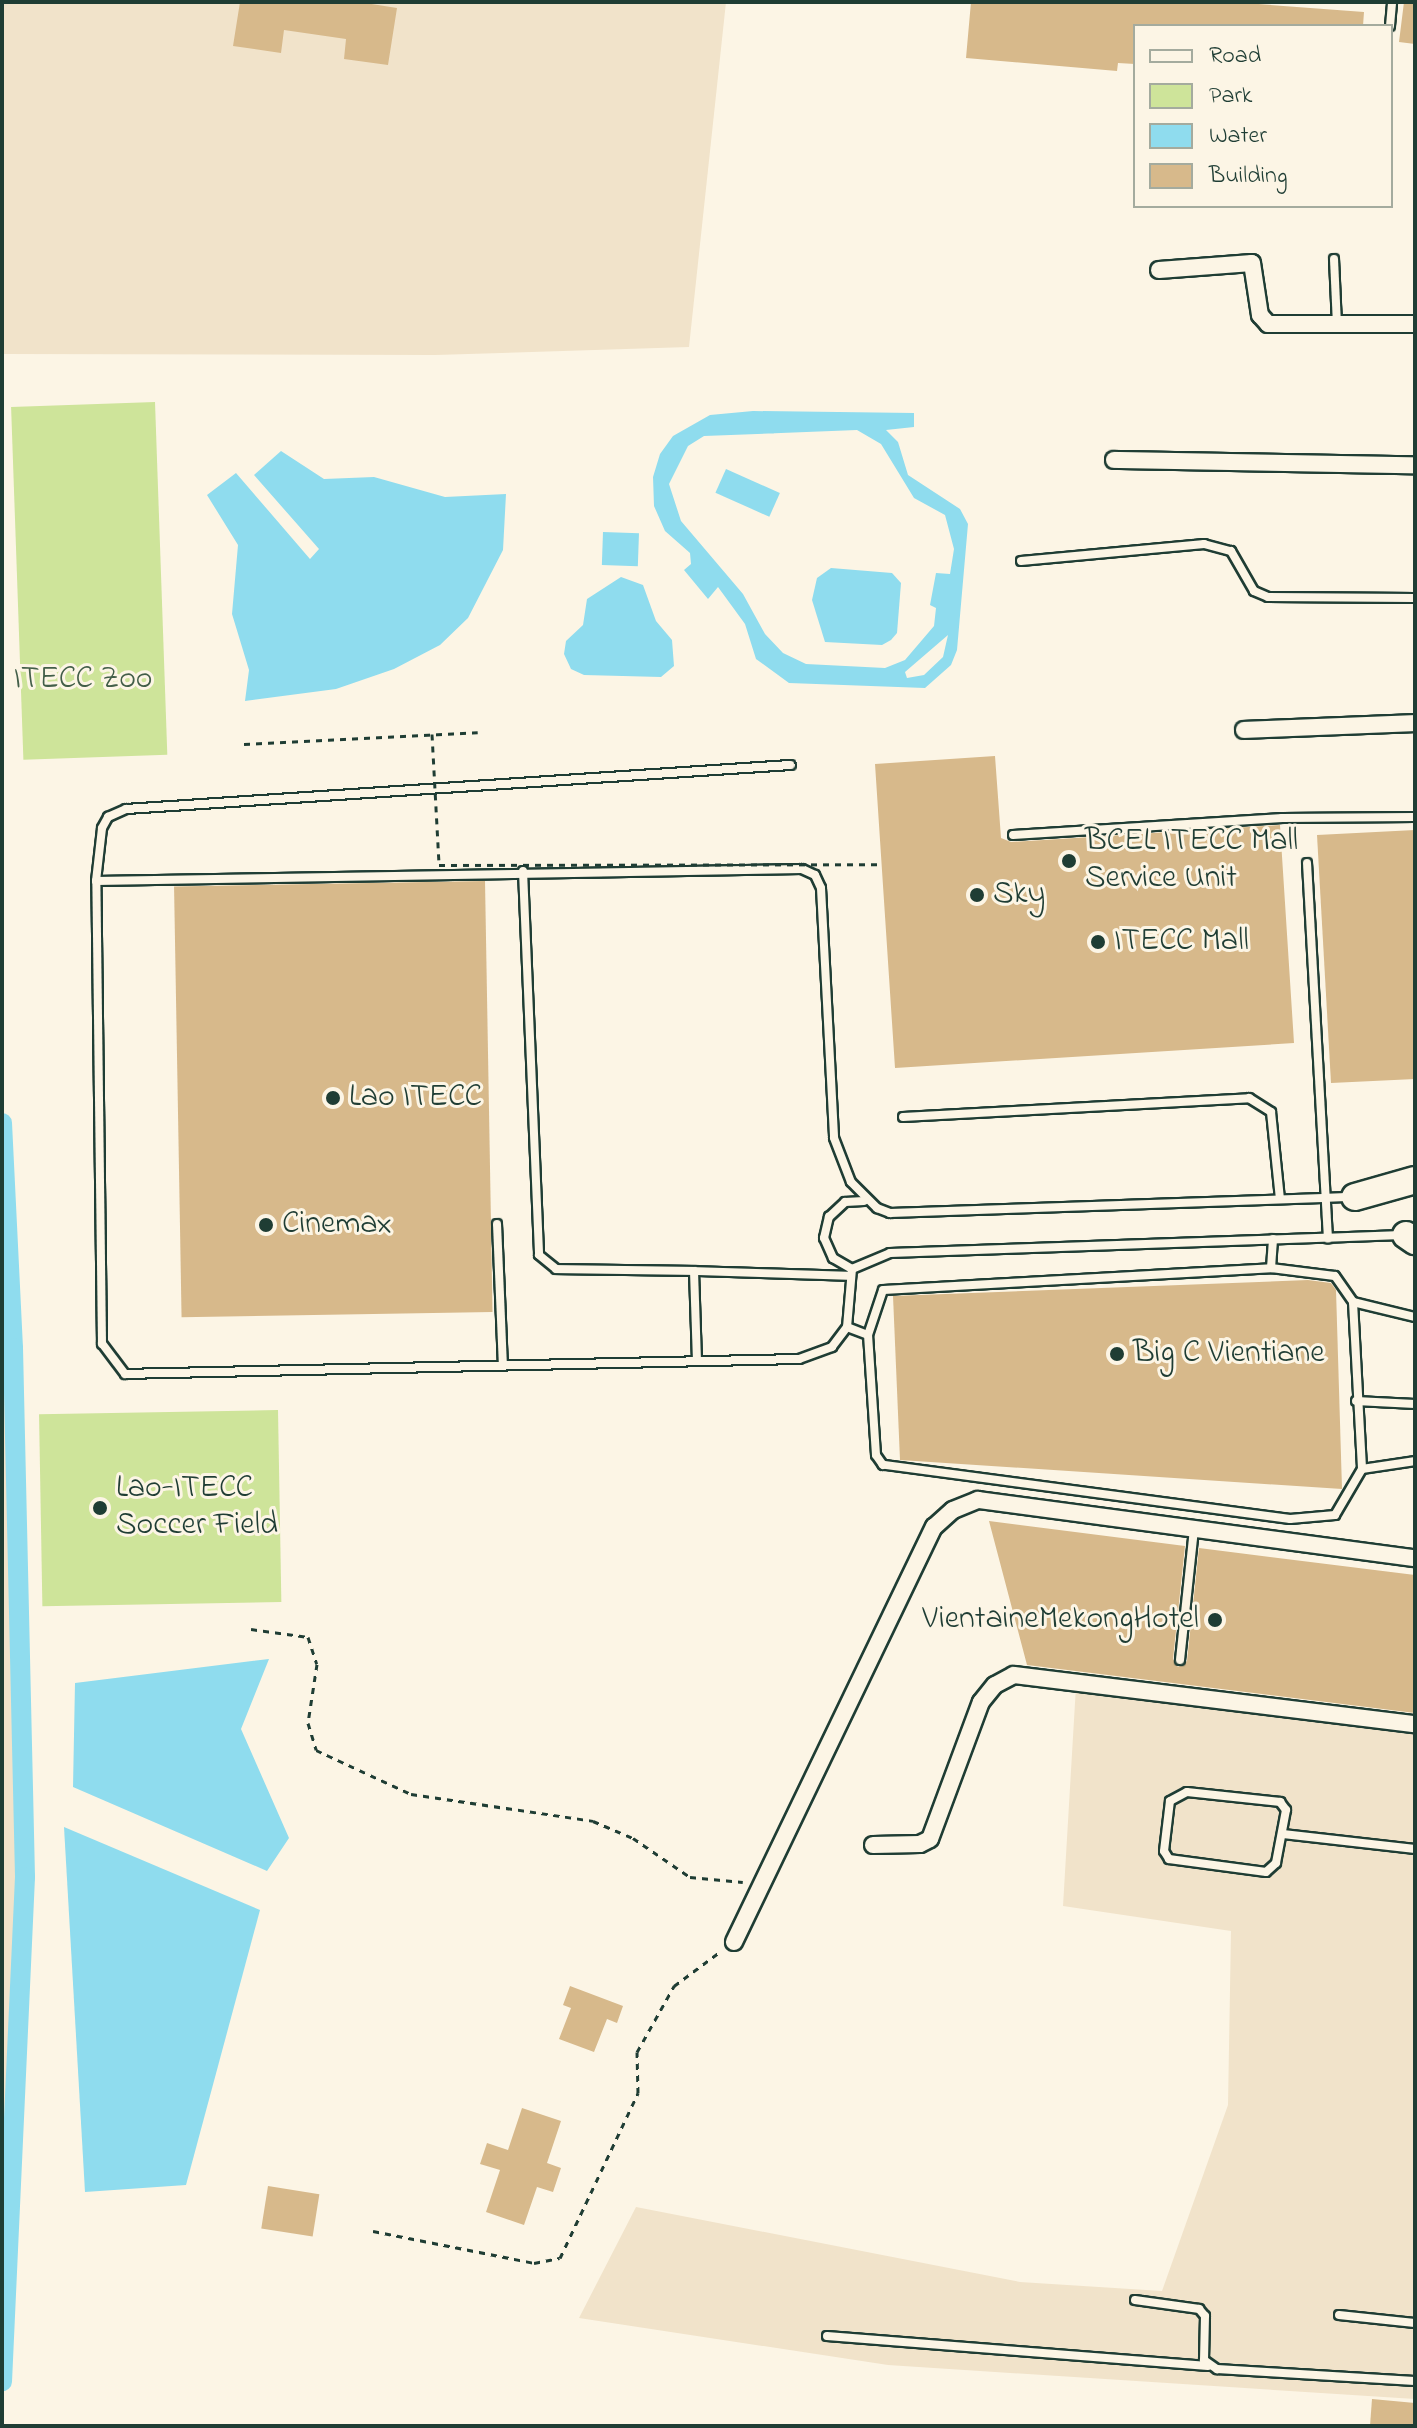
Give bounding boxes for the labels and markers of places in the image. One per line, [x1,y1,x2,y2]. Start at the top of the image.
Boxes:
place label: BCEL ITECC Mall Service Unit [1085,824,1298,899]
marker: BCEL ITECC Mall Service Unit [1060,852,1078,870]
place label: Sky [993,876,1045,914]
marker: Sky [968,886,986,904]
place label: ITECC Mall [1114,923,1249,961]
marker: ITECC Mall [1089,933,1107,951]
place label: Lao ITECC [349,1079,482,1117]
marker: Lao ITECC [324,1089,342,1107]
place label: Cinemax [282,1206,392,1244]
marker: Cinemax [257,1216,275,1234]
place label: Big C Vientiane [1133,1335,1325,1373]
marker: Big C Vientiane [1108,1345,1126,1363]
place label: Lao-ITECC Soccer Field [116,1471,278,1546]
marker: Lao-ITECC Soccer Field [91,1499,109,1517]
place label: VientaineMekongHotel [922,1601,1199,1639]
marker: VientaineMekongHotel [1206,1611,1224,1629]

